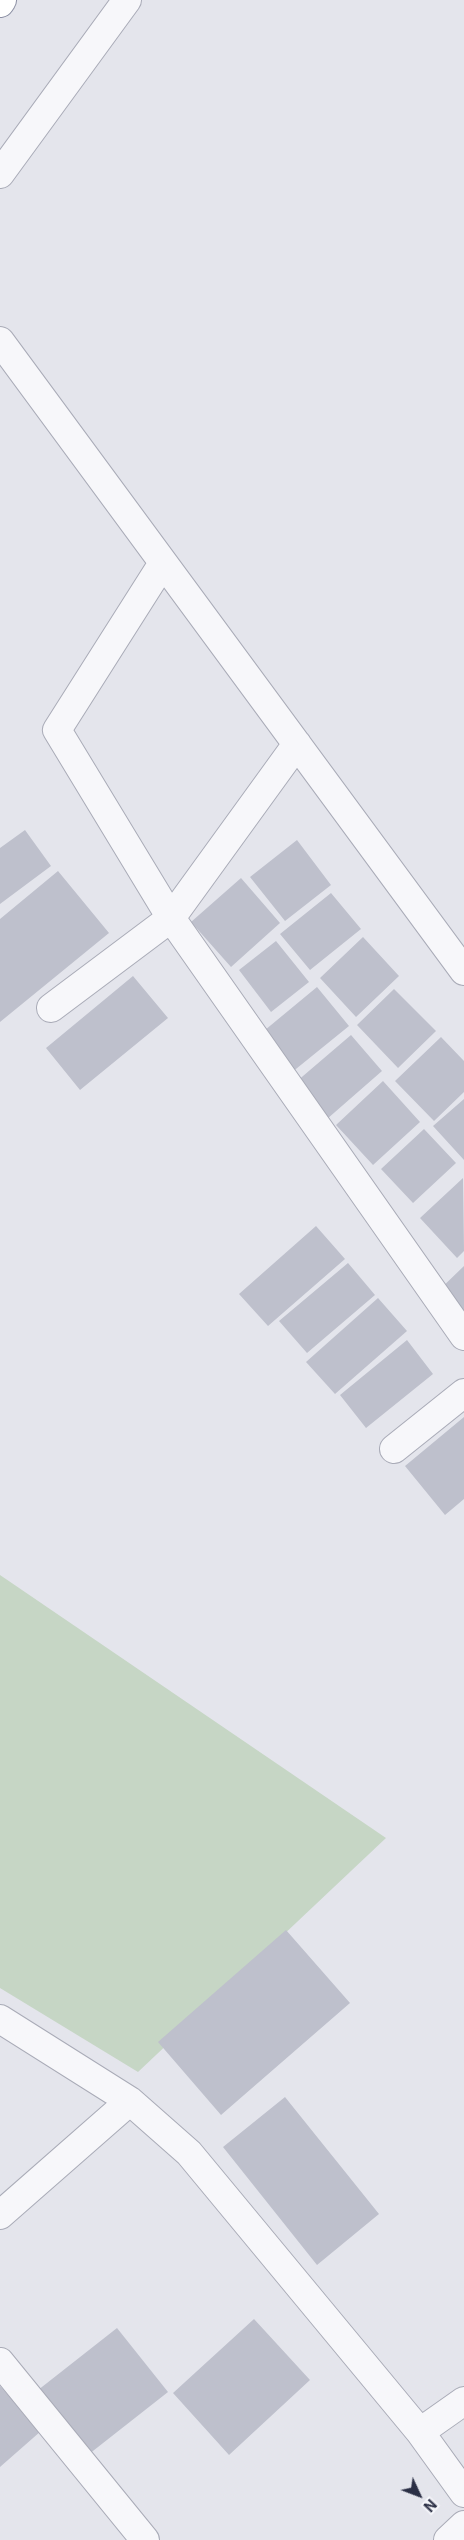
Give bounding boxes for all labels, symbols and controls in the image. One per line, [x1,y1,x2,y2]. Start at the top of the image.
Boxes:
north arrow [394,2470,444,2520]
text: N [420,2496,440,2515]

